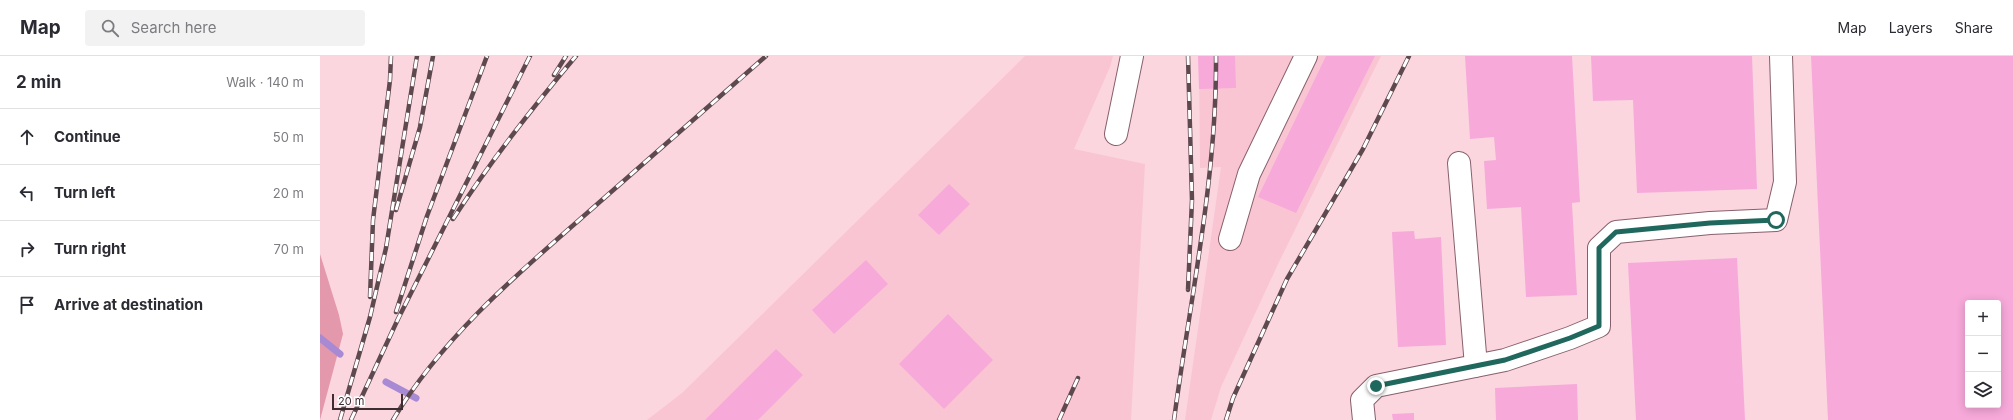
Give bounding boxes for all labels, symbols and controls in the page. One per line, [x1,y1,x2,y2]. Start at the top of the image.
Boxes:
search box [85,10,365,46]
text: Map [20,16,61,39]
icon: search [99,17,121,39]
text: Search here [131,18,216,37]
text: Map [1838,19,1867,36]
text: Layers [1889,19,1933,36]
text: Share [1955,19,1993,36]
text: 2 min [16,72,61,92]
text: Walk · 140 m [226,74,304,90]
icon: ahead [16,126,38,148]
text: Continue [54,127,121,146]
text: 50 m [273,129,304,145]
icon: left [16,182,38,204]
text: Turn left [54,183,115,202]
text: 20 m [273,185,304,201]
route start [1767,211,1785,229]
icon: right [16,238,38,260]
text: Turn right [54,239,126,258]
text: 70 m [274,241,304,257]
icon: arrive [16,294,38,316]
text: Arrive at destination [54,295,203,314]
map controls [1965,300,2001,408]
button: + [1965,300,2001,336]
button: − [1965,336,2001,372]
button: layers [1965,372,2001,408]
route end [1367,377,1385,395]
scale bar [332,392,403,411]
text: 20 m [338,394,364,408]

